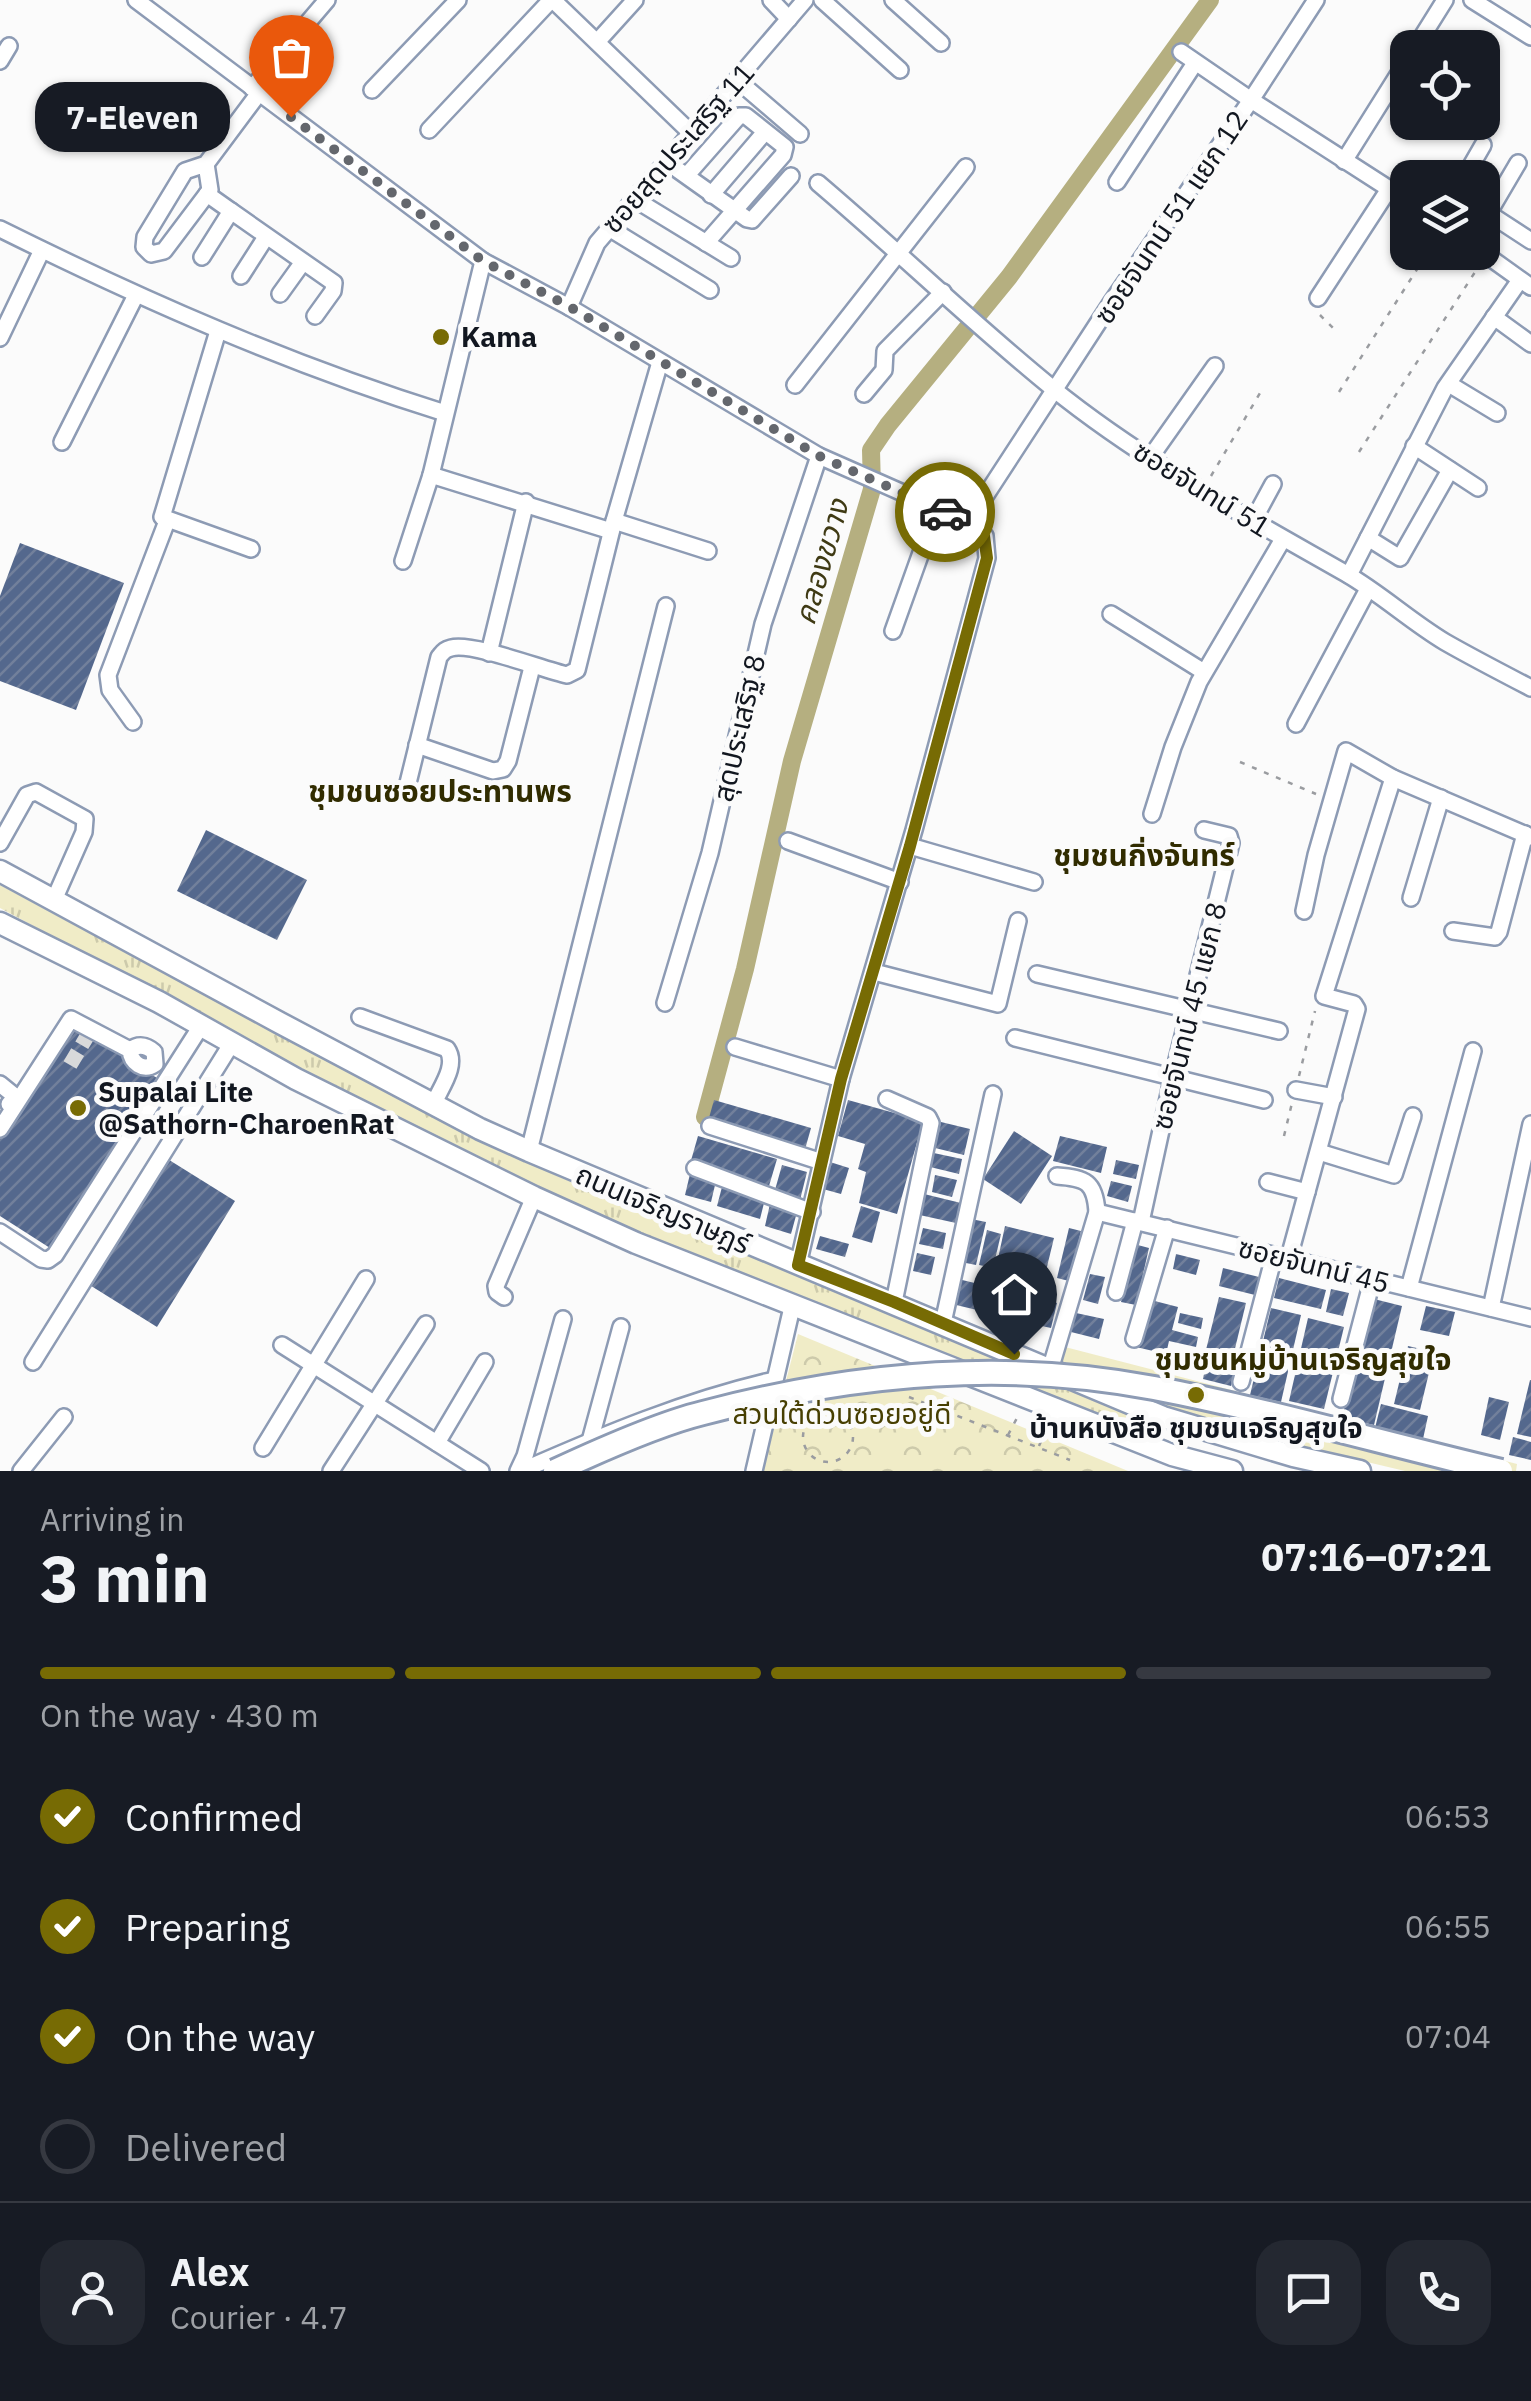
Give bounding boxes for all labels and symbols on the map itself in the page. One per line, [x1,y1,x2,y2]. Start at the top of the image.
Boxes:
pin [249,15,334,118]
street label: ซอยสุดประเสริฐ 11 [593,54,762,241]
callout: 7-Eleven [36,82,231,152]
street label: ซอยจันทน์ 51 แยก 12 [1085,103,1256,331]
place label: Kama [461,318,537,355]
marker: Kama [430,326,452,348]
street label: ซอยจันทน์ 51 [1127,432,1278,545]
courier [895,462,995,562]
water label: คลองขวาง [784,493,858,629]
street label: สุดประเสริฐ 8 [704,651,773,805]
district label: ชุมชนซอยประทานพร [308,771,572,810]
district label: ชุมชนกิ่งจันทร์ [1053,835,1235,874]
street label: ซอยจันทน์ 45 แยก 8 [1142,898,1235,1134]
place label: Supalai Lite @Sathorn-CharoenRat [98,1073,394,1142]
marker: Supalai Lite @Sathorn-CharoenRat [67,1097,89,1119]
street label: ถนนเจริญราษฎร์ [570,1155,757,1262]
street label: ซอยจันทน์ 45 [1235,1228,1394,1301]
pin [972,1252,1057,1355]
district label: ชุมชนหมู่บ้านเจริญสุขใจ [1154,1339,1452,1378]
marker: บ้านหนังสือ ชุมชนเจริญสุขใจ [1185,1384,1207,1406]
park label: สวนใต้ด่วนซอยอยู่ดี [733,1395,952,1432]
place label: บ้านหนังสือ ชุมชนเจริญสุขใจ [1029,1409,1363,1446]

